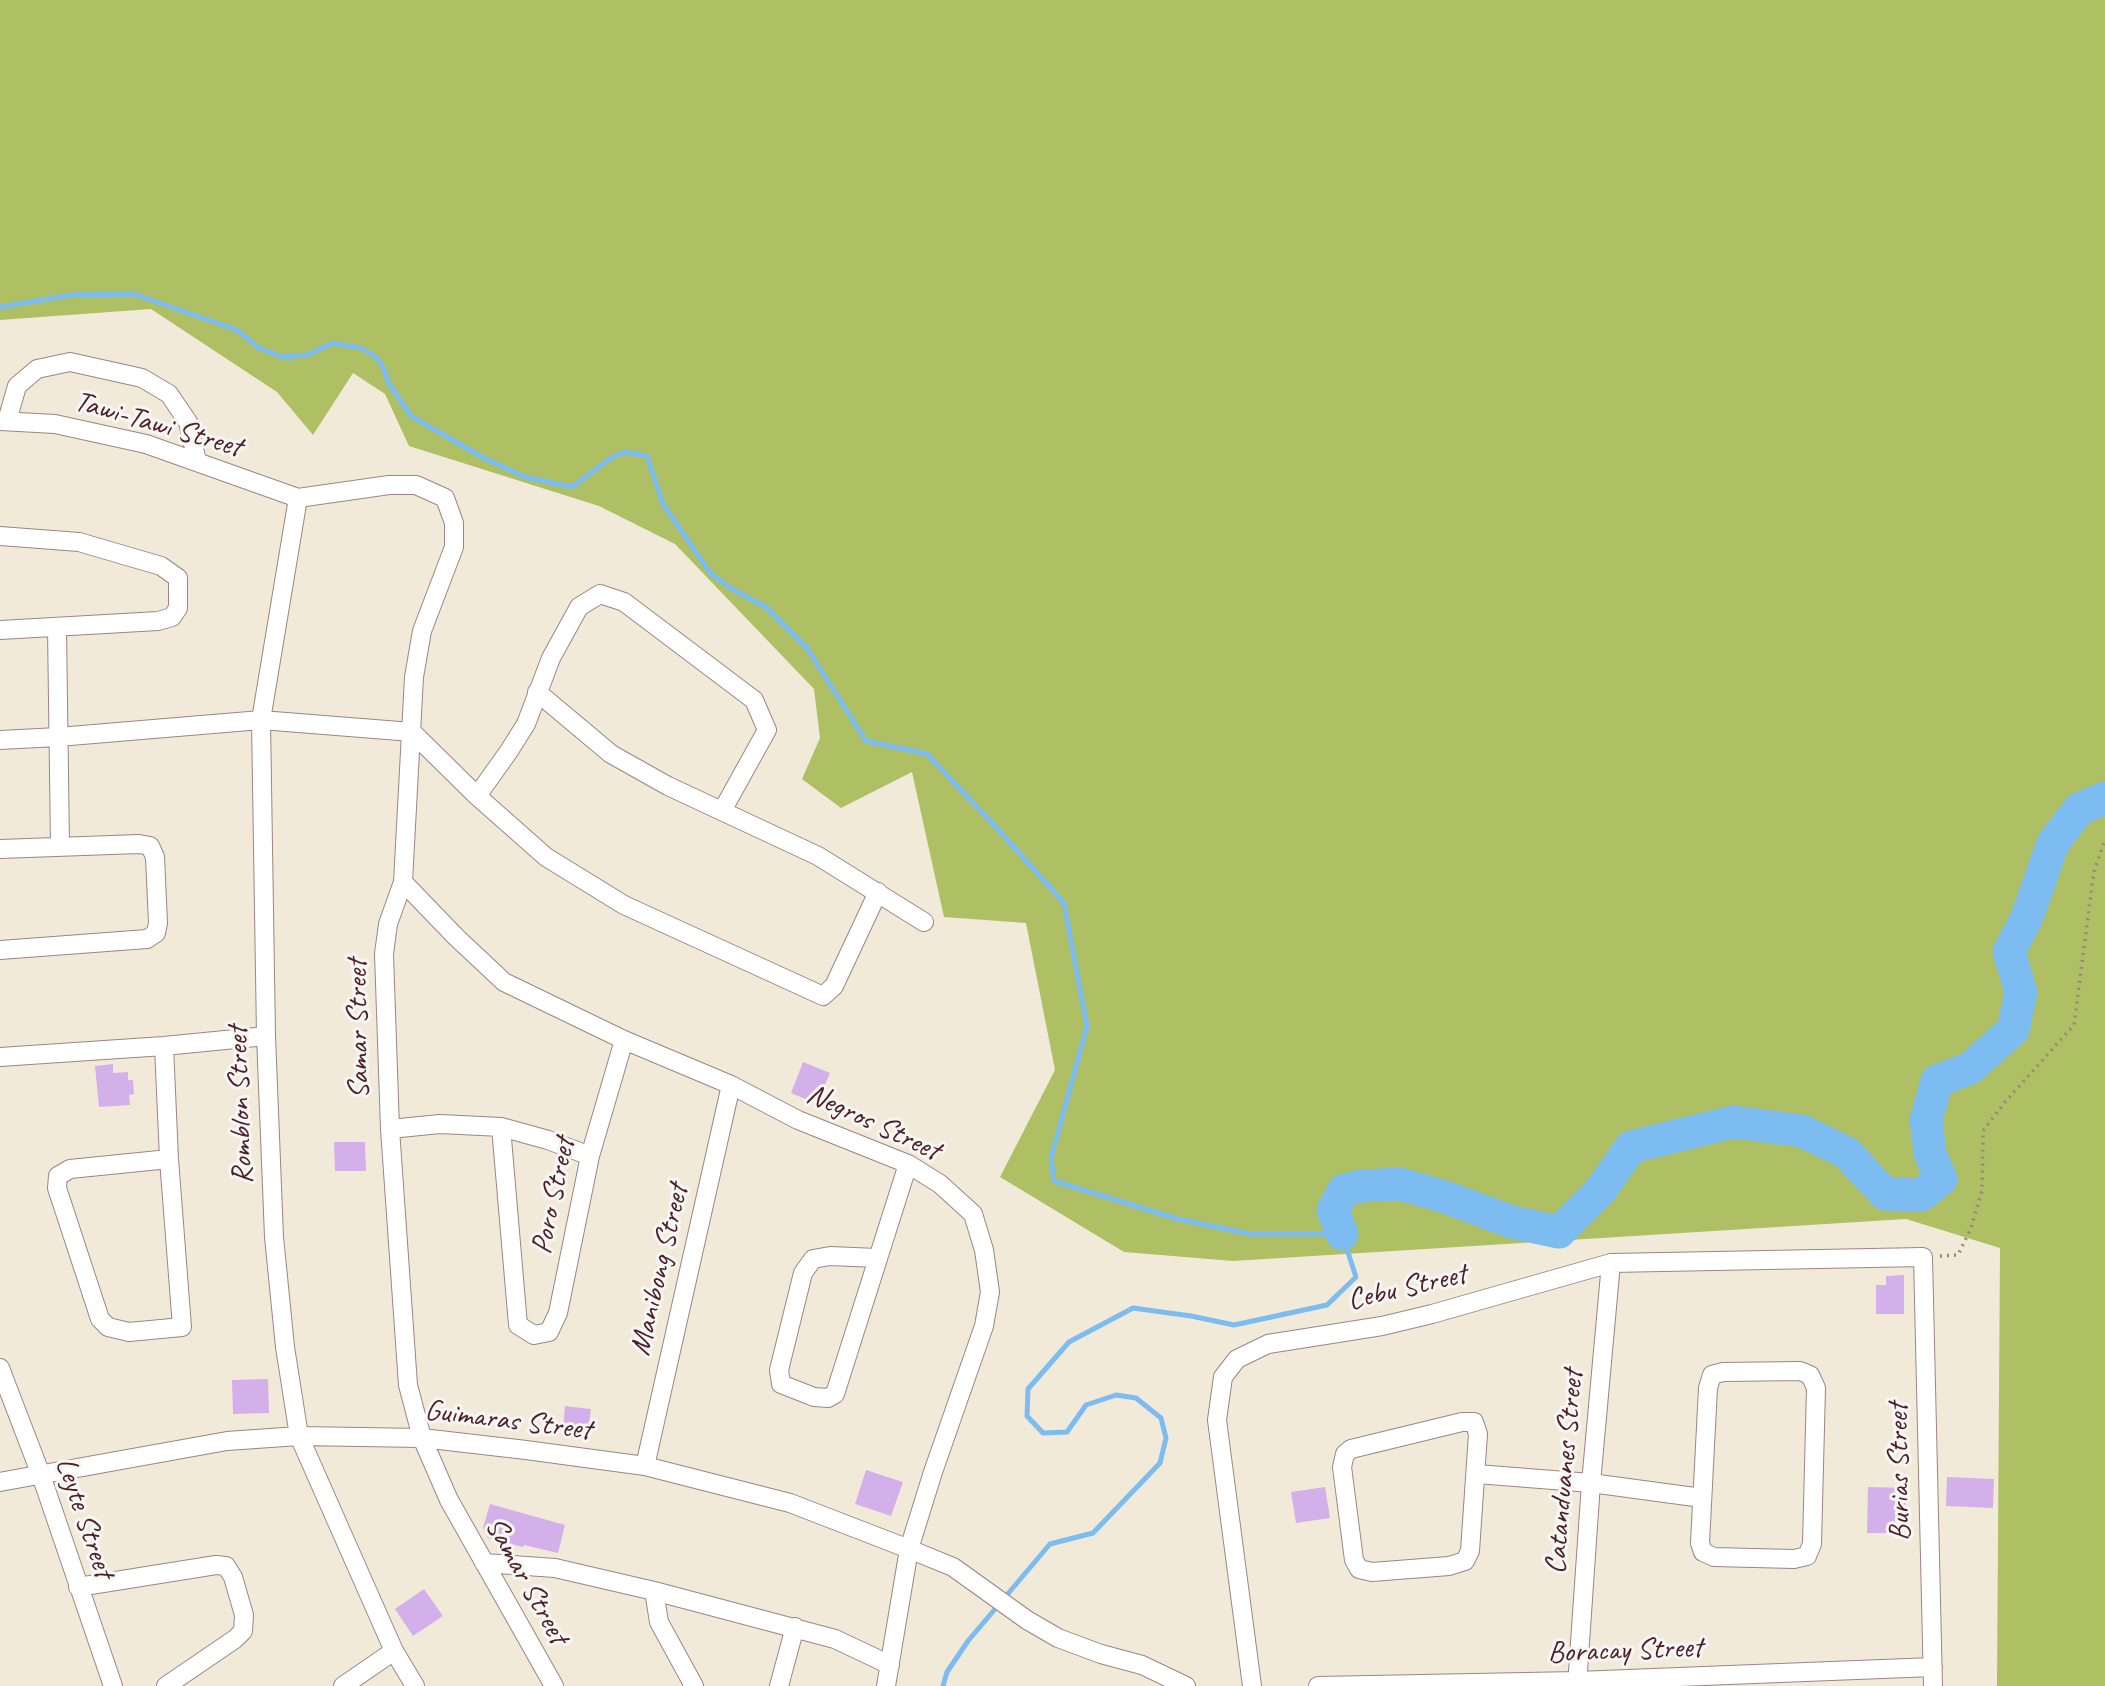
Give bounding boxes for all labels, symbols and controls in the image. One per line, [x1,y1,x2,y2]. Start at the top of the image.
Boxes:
street label: Tawi-Tawi Street [70,384,246,466]
street label: Samar Street [340,959,378,1099]
street label: Romblon Street [220,1025,262,1185]
street label: Negros Street [801,1076,945,1170]
street label: Poro Street [524,1135,584,1257]
street label: Manibong Street [623,1181,697,1359]
street label: Cebu Street [1344,1257,1470,1319]
street label: Catanduanes Street [1538,1368,1592,1576]
street label: Guimaras Street [423,1393,593,1449]
street label: Burias Street [1881,1403,1919,1541]
street label: Leyte Street [47,1453,121,1583]
street label: Samar Street [476,1511,576,1651]
street label: Boracay Street [1547,1630,1703,1672]

